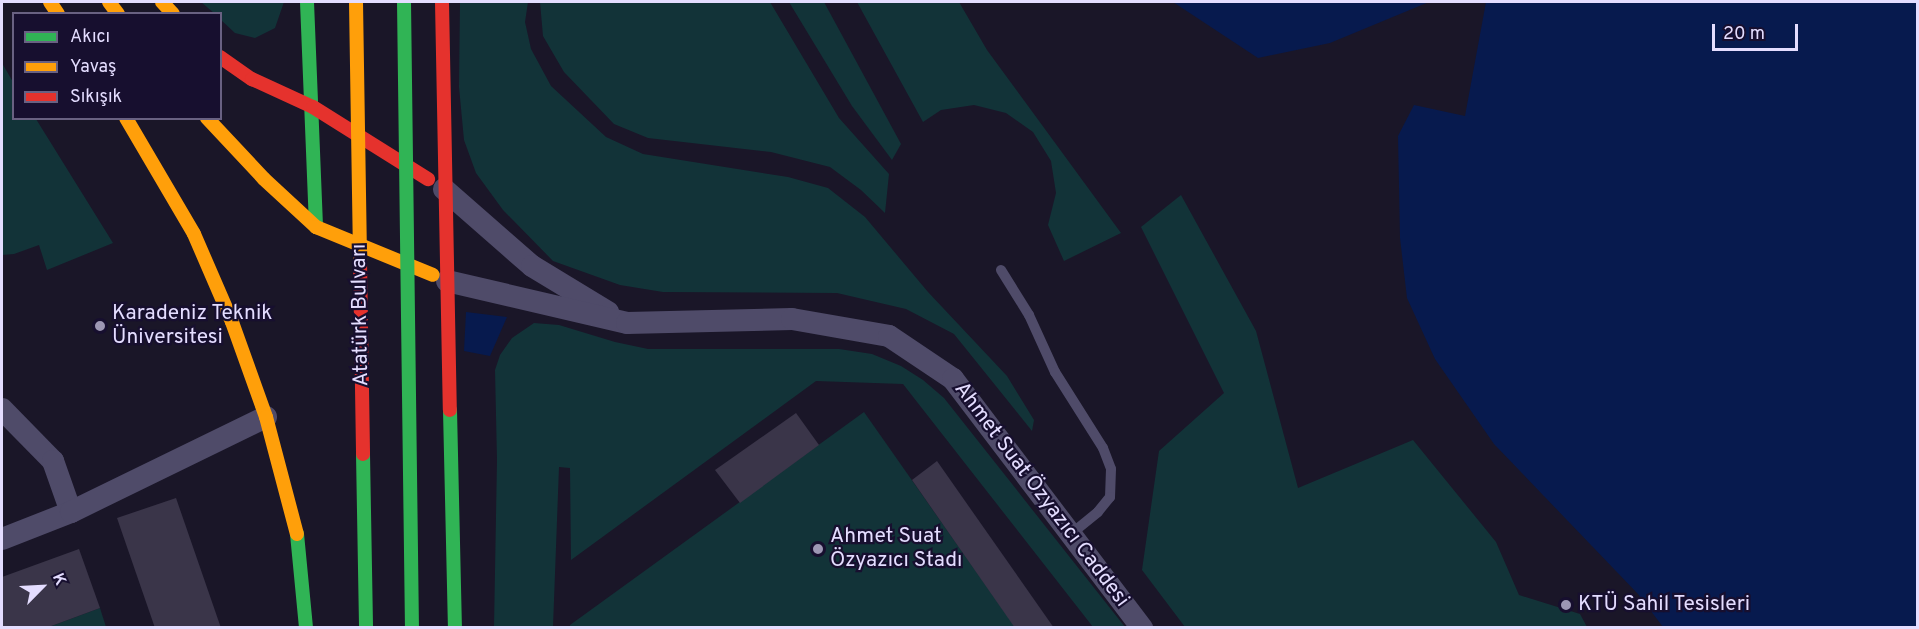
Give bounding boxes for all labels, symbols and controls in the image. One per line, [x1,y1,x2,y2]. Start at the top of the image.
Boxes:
legend [12,12,222,120]
scale bar [1715,12,1800,50]
text: 20 m [1723,23,1765,46]
text: Akıcı [70,26,110,49]
text: Yavaş [70,56,116,79]
text: Sıkışık [70,86,122,109]
street label: Atatürk Bulvarı [347,244,375,386]
place label: Karadeniz Teknik Üniversitesi [112,301,273,351]
marker: Karadeniz Teknik Üniversitesi [93,319,107,333]
street label: Ahmet Suat Özyazıcı Caddesi [948,378,1134,612]
place label: Ahmet Suat Özyazıcı Stadı [830,524,962,574]
marker: Ahmet Suat Özyazıcı Stadı [811,542,825,556]
north arrow [12,557,72,617]
text: K [47,570,70,589]
place label: KTÜ Sahil Tesisleri [1578,592,1751,618]
marker: KTÜ Sahil Tesisleri [1559,598,1573,612]

